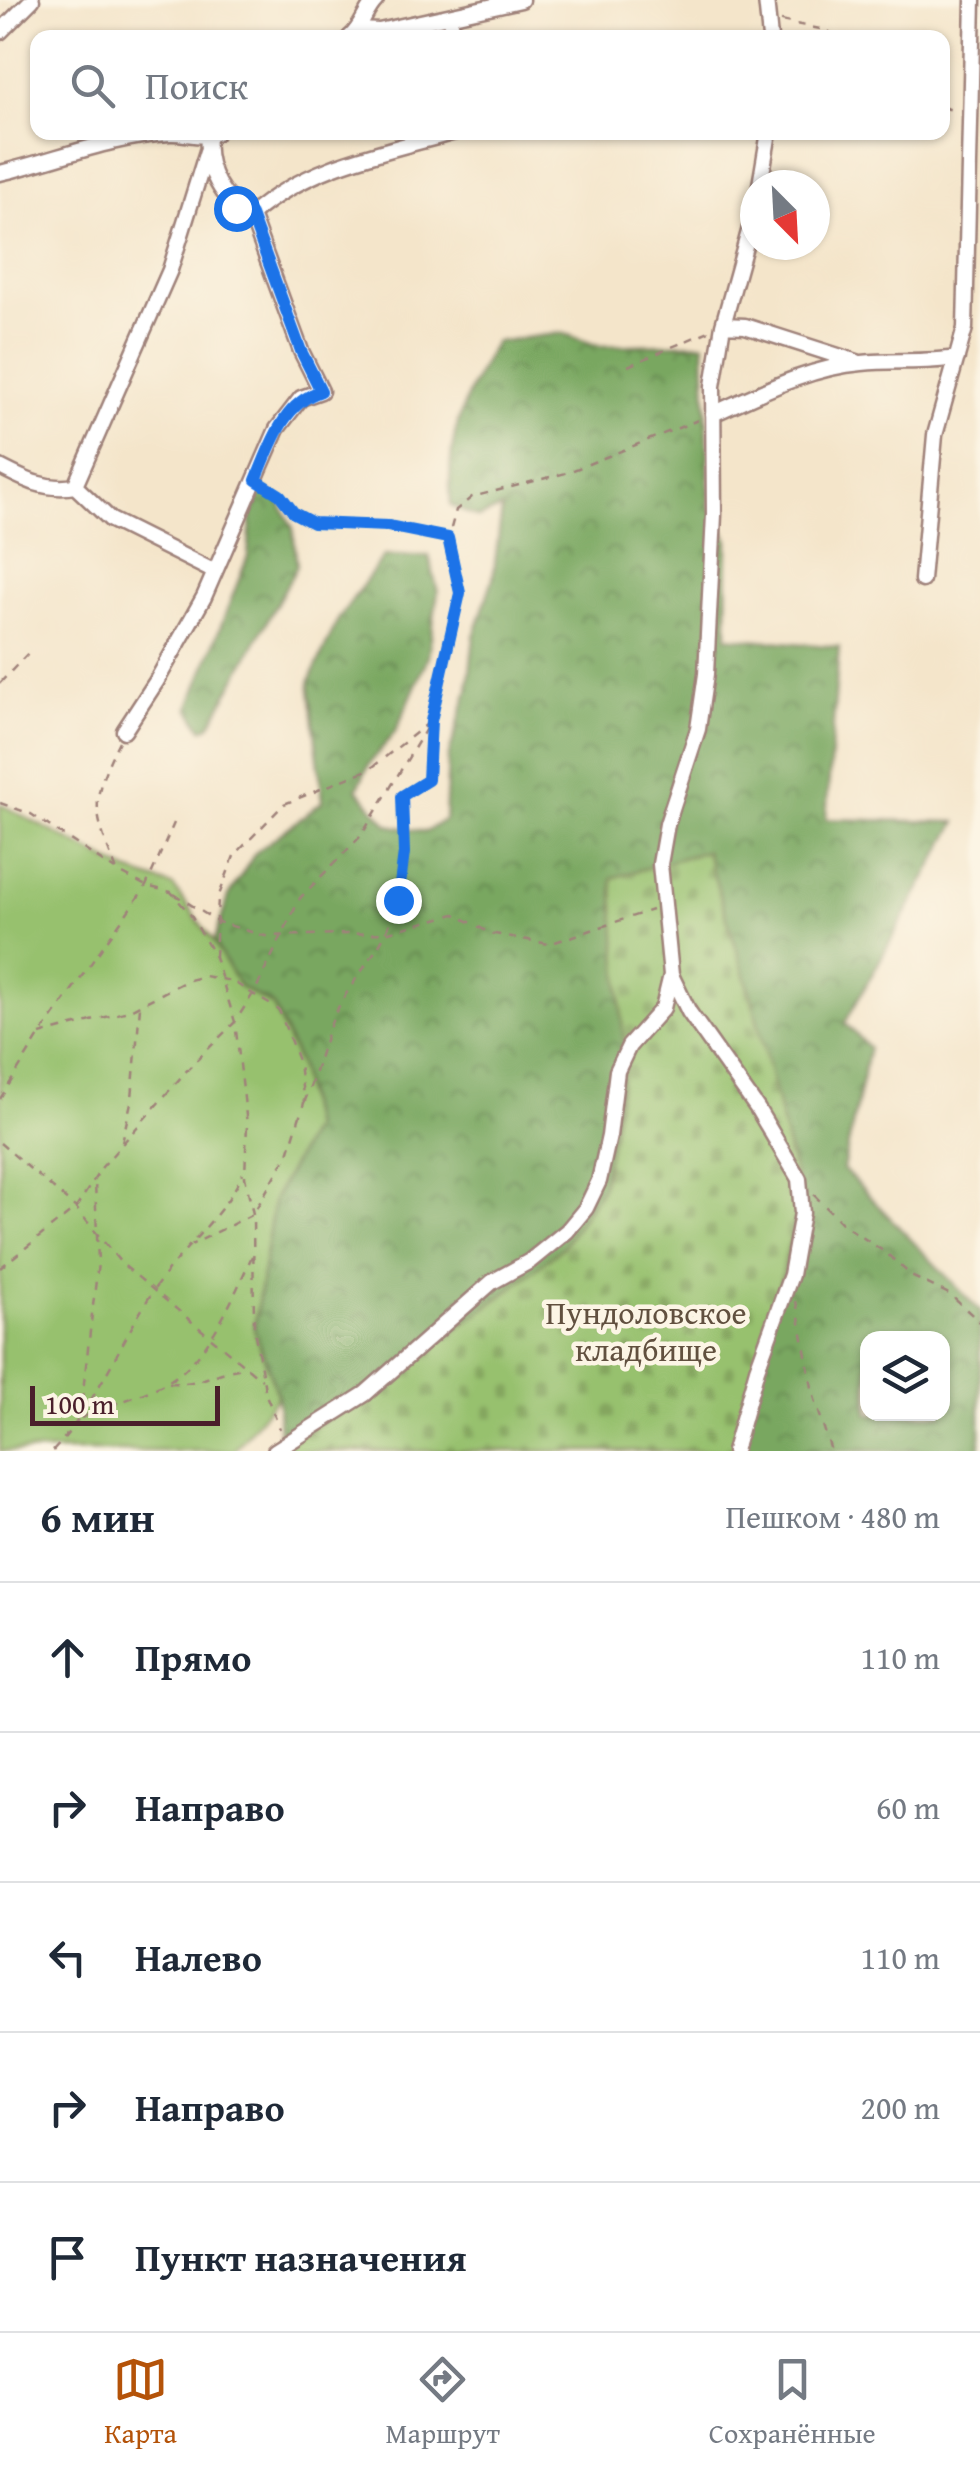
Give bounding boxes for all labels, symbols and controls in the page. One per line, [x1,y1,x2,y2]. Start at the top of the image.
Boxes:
search box [30,30,950,140]
text: Поиск [145,57,248,113]
icon: search [65,58,120,113]
north arrow [740,170,830,260]
route start [214,186,260,232]
route end [376,878,422,924]
park label: Пундоловское кладбище [545,1289,747,1373]
map controls [860,1331,950,1421]
button: layers [860,1331,950,1421]
scale bar [30,1381,220,1426]
text: 100 m [45,1383,114,1424]
text: 6 мин [40,1486,155,1547]
text: Пешком · 480 m [725,1493,940,1540]
text: Прямо [135,1629,251,1685]
icon: ahead [40,1630,95,1685]
text: 110 m [861,1634,940,1681]
text: Направо [135,1779,285,1835]
icon: right [40,1780,95,1835]
text: 60 m [876,1784,940,1831]
text: Налево [135,1929,262,1985]
icon: left [40,1930,95,1985]
text: 110 m [861,1934,940,1981]
text: Направо [135,2079,285,2135]
icon: right [40,2080,95,2135]
text: 200 m [861,2084,940,2131]
text: Пункт назначения [135,2229,467,2285]
icon: arrive [40,2230,95,2285]
tab: Карта [104,2352,177,2453]
tab: Маршрут [386,2352,500,2453]
tab: Сохранённые [709,2352,876,2453]

